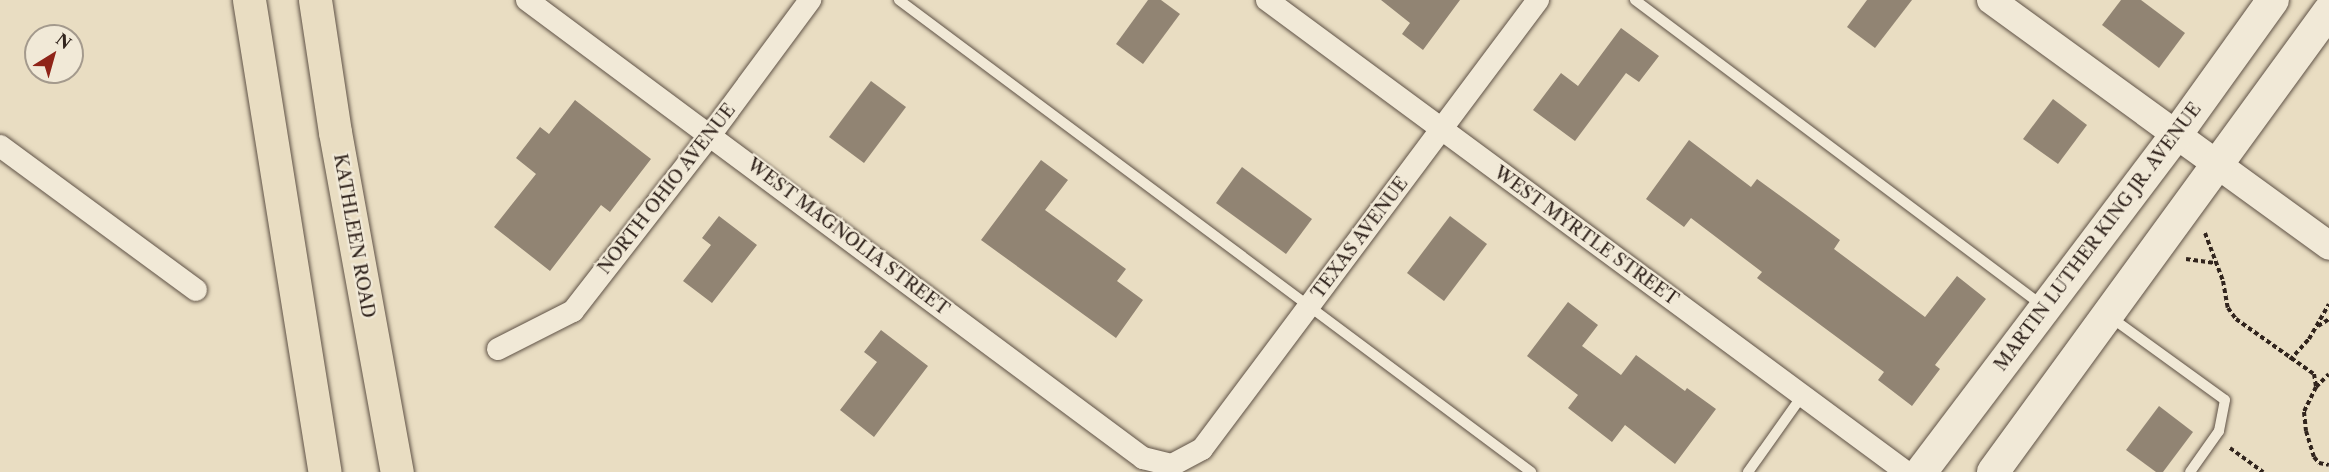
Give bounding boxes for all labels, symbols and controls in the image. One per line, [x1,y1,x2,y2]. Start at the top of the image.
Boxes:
north arrow [24,24,84,84]
text: N [52,29,75,53]
street label: MARTIN LUTHER KING JR. AVENUE [1990,98,2206,376]
street label: NORTH OHIO AVENUE [594,99,740,279]
street label: KATHLEEN ROAD [329,152,379,320]
street label: WEST MAGNOLIA STREET [742,154,954,320]
street label: WEST MYRTLE STREET [1489,162,1683,310]
street label: TEXAS AVENUE [1307,173,1413,303]

